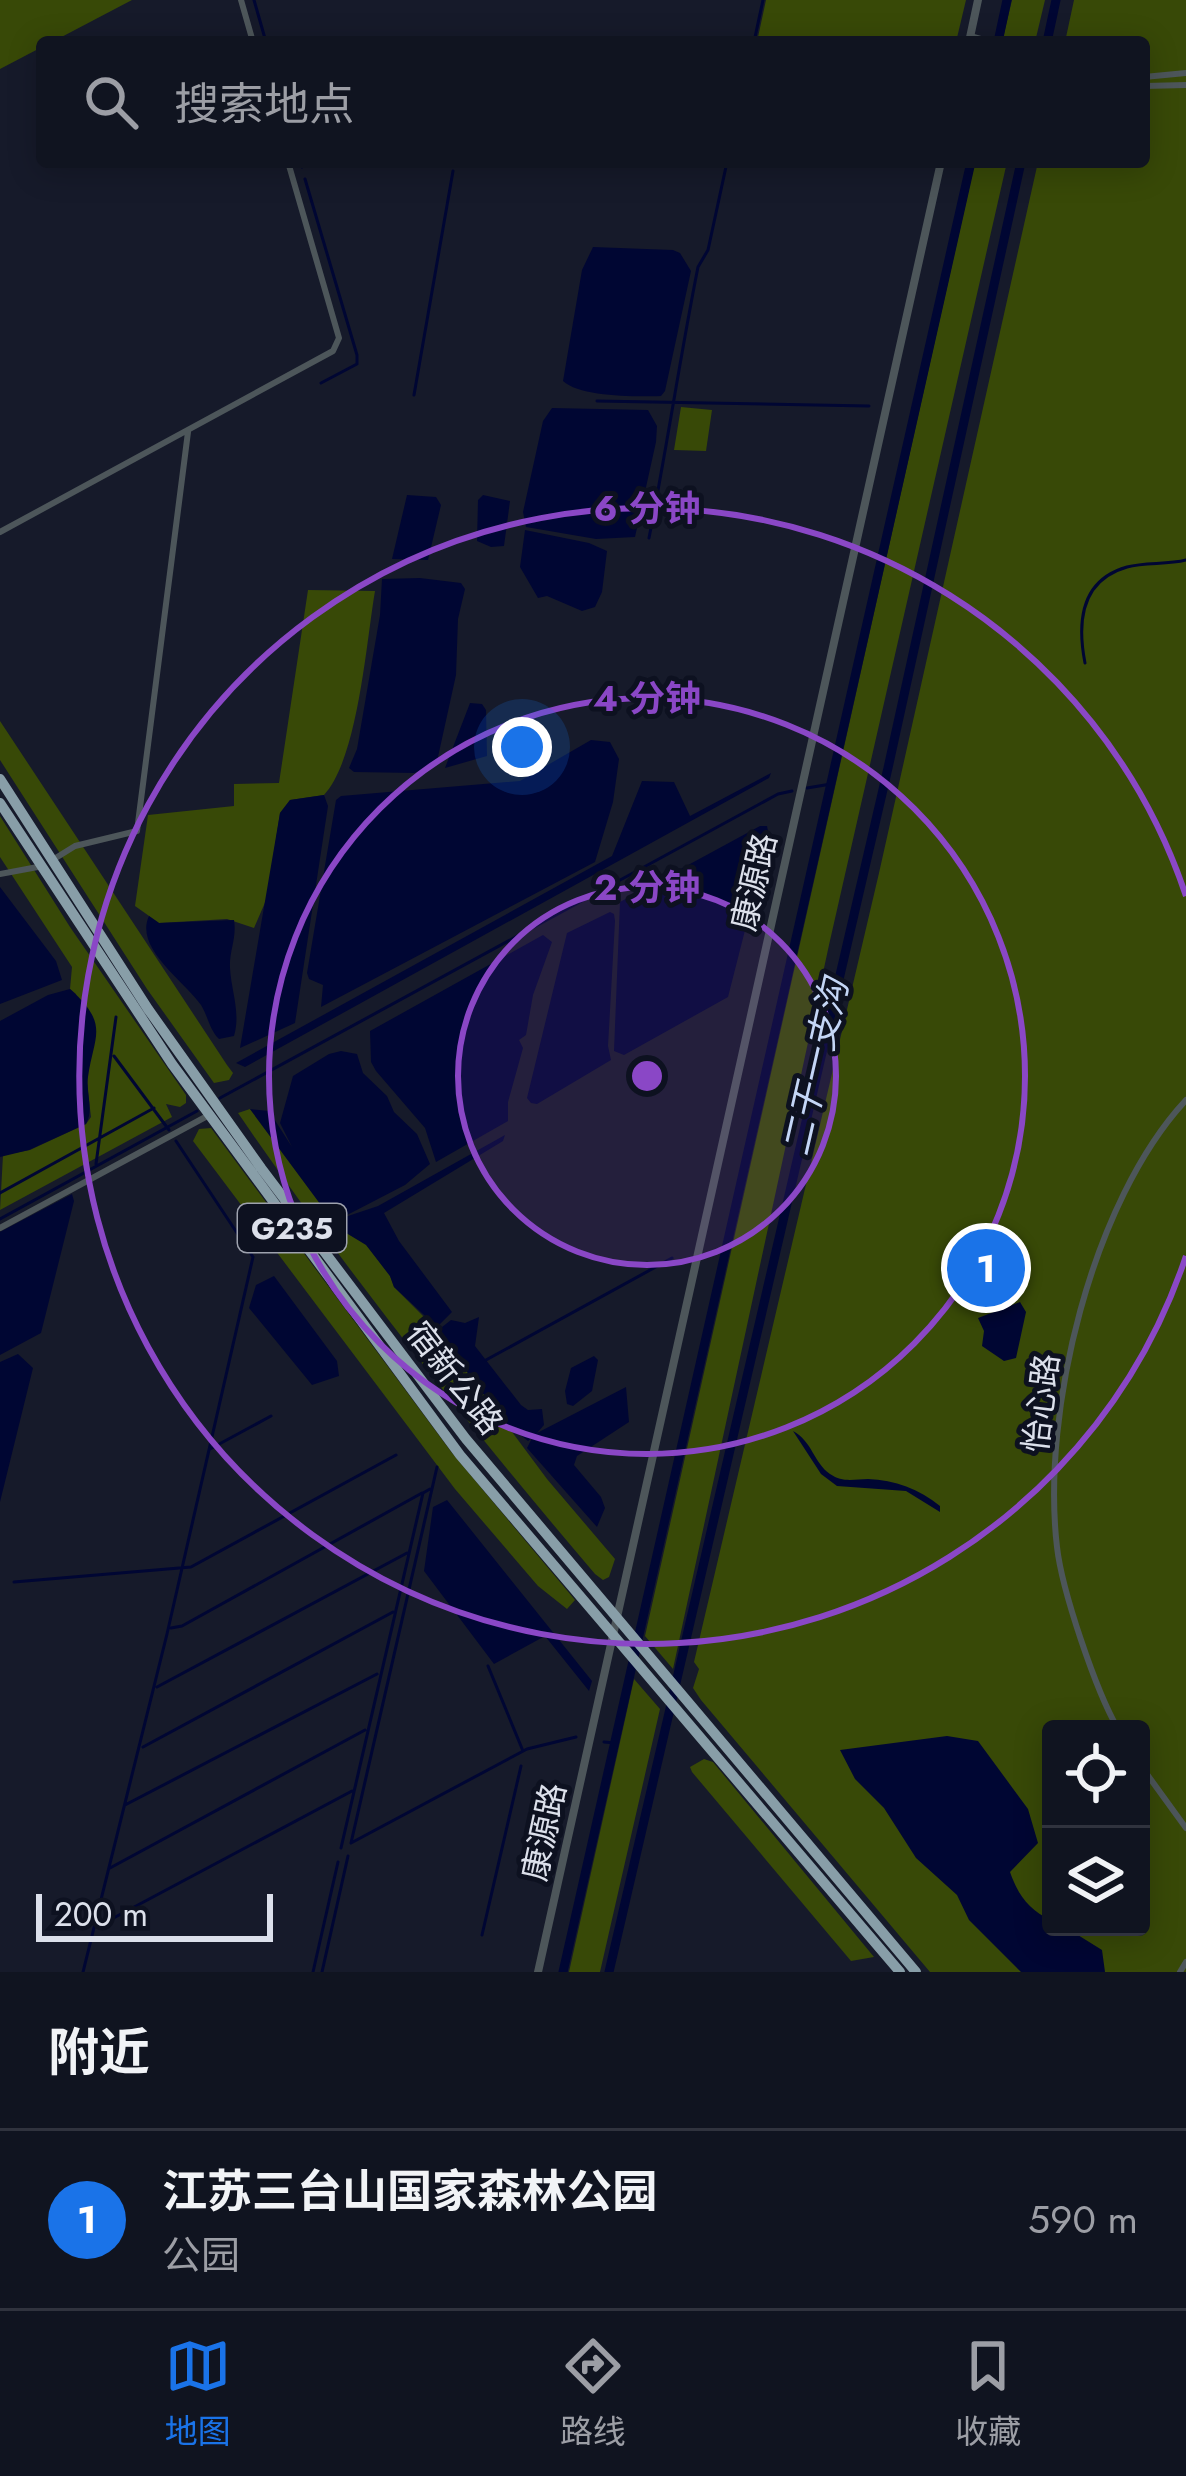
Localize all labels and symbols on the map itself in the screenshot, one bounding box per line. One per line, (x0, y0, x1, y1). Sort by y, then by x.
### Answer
text: 6 分钟 (594, 482, 700, 534)
text: 4 分钟 (593, 672, 701, 724)
your location (492, 717, 552, 777)
street label: 康源路 (720, 828, 788, 936)
text: 2 分钟 (594, 861, 700, 913)
water label: 二干一支沟 (769, 970, 861, 1161)
centre of rings (626, 1055, 668, 1097)
road number: G235 (238, 1204, 346, 1252)
pin: 1 (947, 1223, 1025, 1313)
street label: 宿新公路 (396, 1312, 514, 1444)
street label: 怡心路 (1012, 1351, 1070, 1455)
street label: 康源路 (511, 1779, 577, 1885)
scale bar (36, 1888, 273, 1941)

